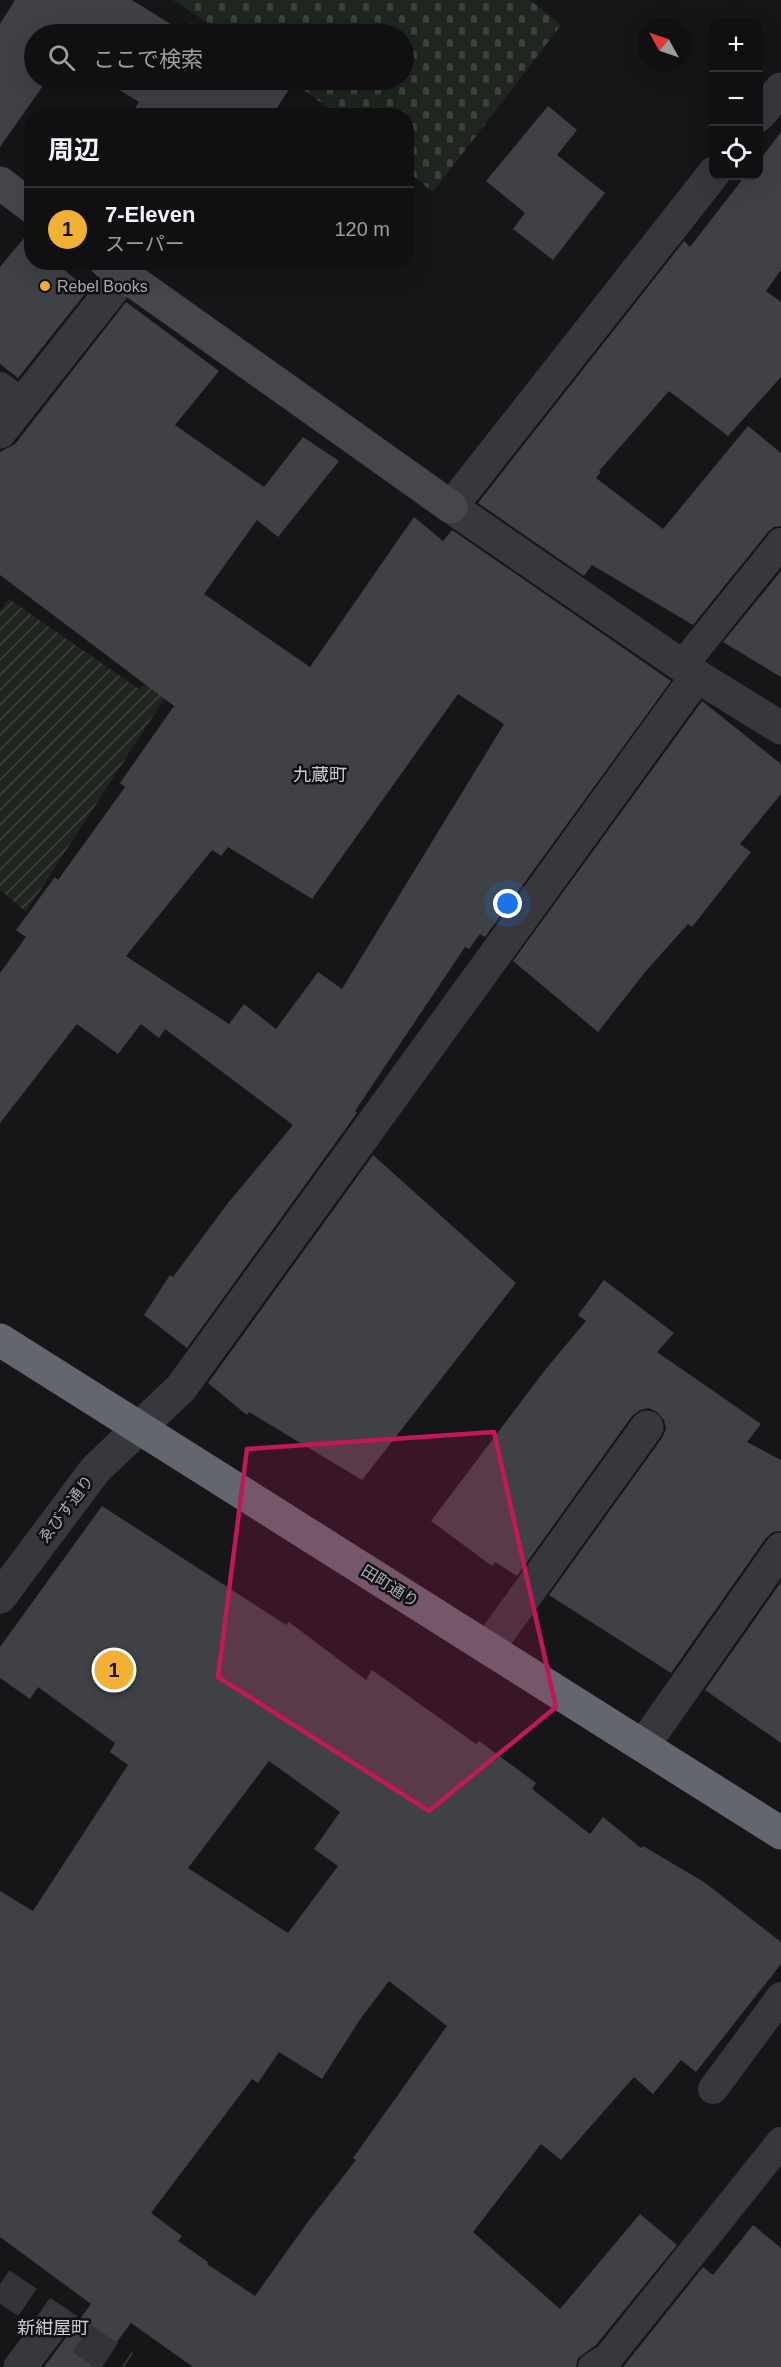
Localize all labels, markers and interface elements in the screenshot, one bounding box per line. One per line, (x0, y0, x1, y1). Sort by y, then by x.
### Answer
north arrow (637, 18, 691, 72)
map controls (709, 18, 763, 180)
button: + (709, 18, 763, 72)
search box (24, 24, 414, 90)
icon: search (45, 41, 78, 74)
text: ここで検索 (93, 47, 203, 72)
button: − (709, 72, 763, 126)
button: locate (709, 126, 763, 180)
text: 周辺 (48, 135, 100, 165)
text: 7-Eleven (105, 202, 196, 227)
text: 1 (62, 218, 73, 240)
text: 120 m (334, 218, 390, 240)
text: スーパー (105, 233, 185, 255)
place label: Rebel Books (57, 278, 148, 295)
marker: Rebel Books (38, 279, 52, 293)
district label: 九蔵町 (293, 765, 347, 785)
your location (493, 889, 522, 918)
street label: ゑびす通り (35, 1472, 97, 1546)
street label: 田町通り (358, 1562, 422, 1610)
pin: 1 (94, 1648, 134, 1692)
district label: 新紺屋町 (17, 2318, 89, 2338)

